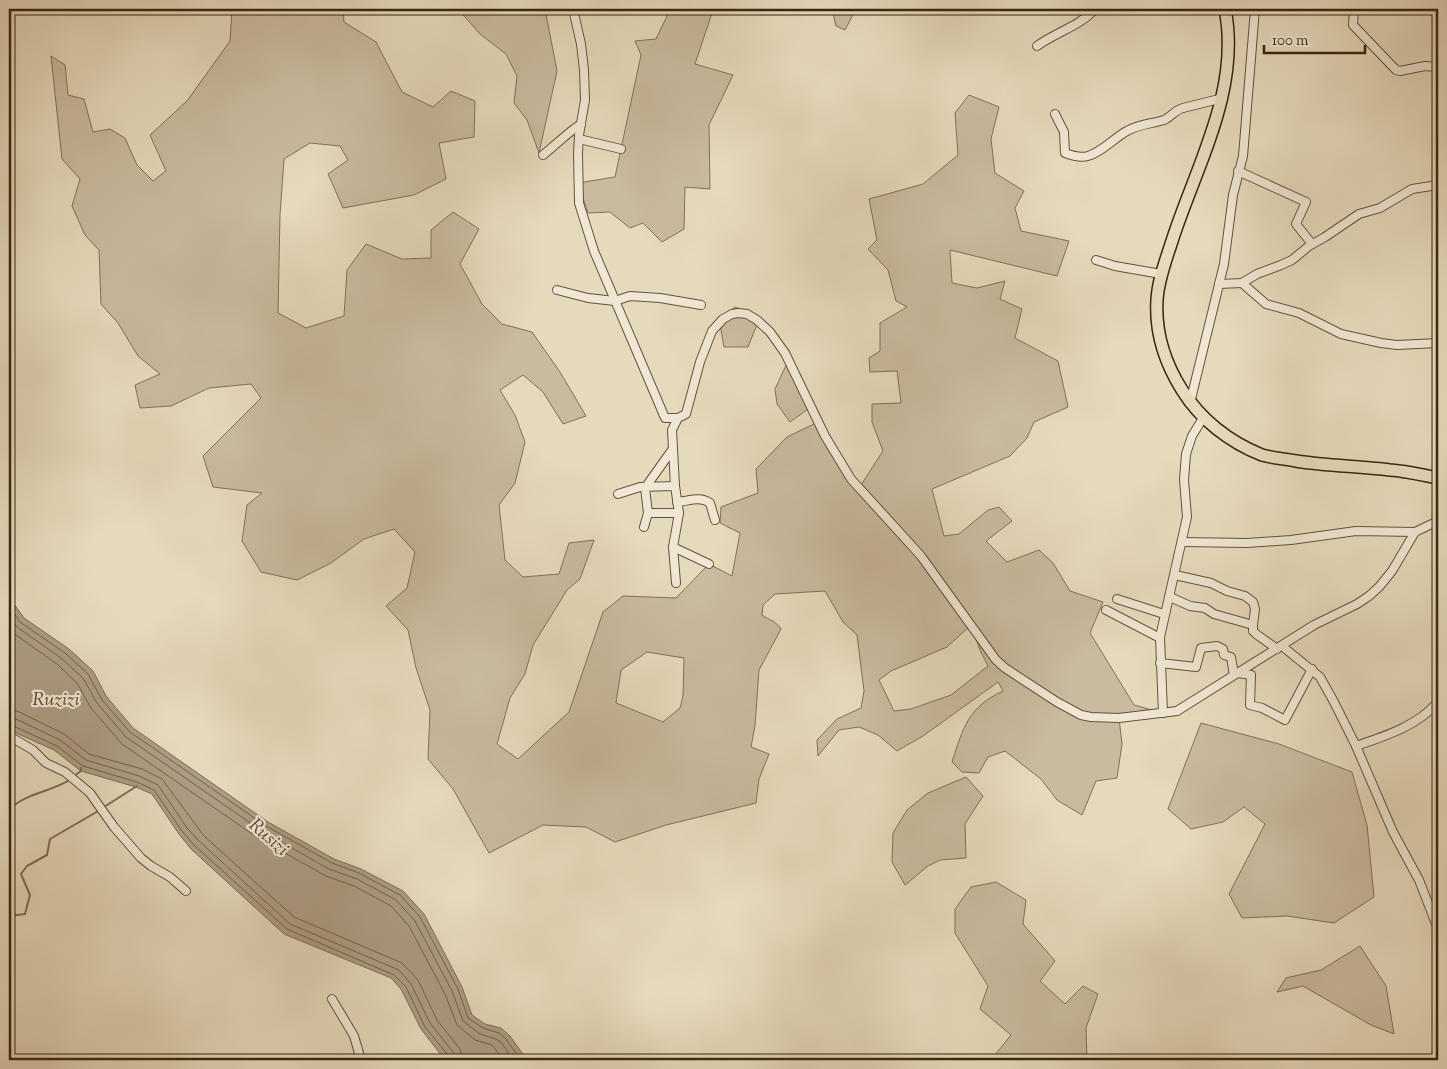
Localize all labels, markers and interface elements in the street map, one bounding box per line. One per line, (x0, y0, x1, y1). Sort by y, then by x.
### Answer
scale bar (1264, 22, 1366, 54)
text: 100 m (1272, 31, 1309, 52)
water label: Ruzizi (33, 687, 80, 714)
water label: Rusizi (242, 813, 294, 863)

